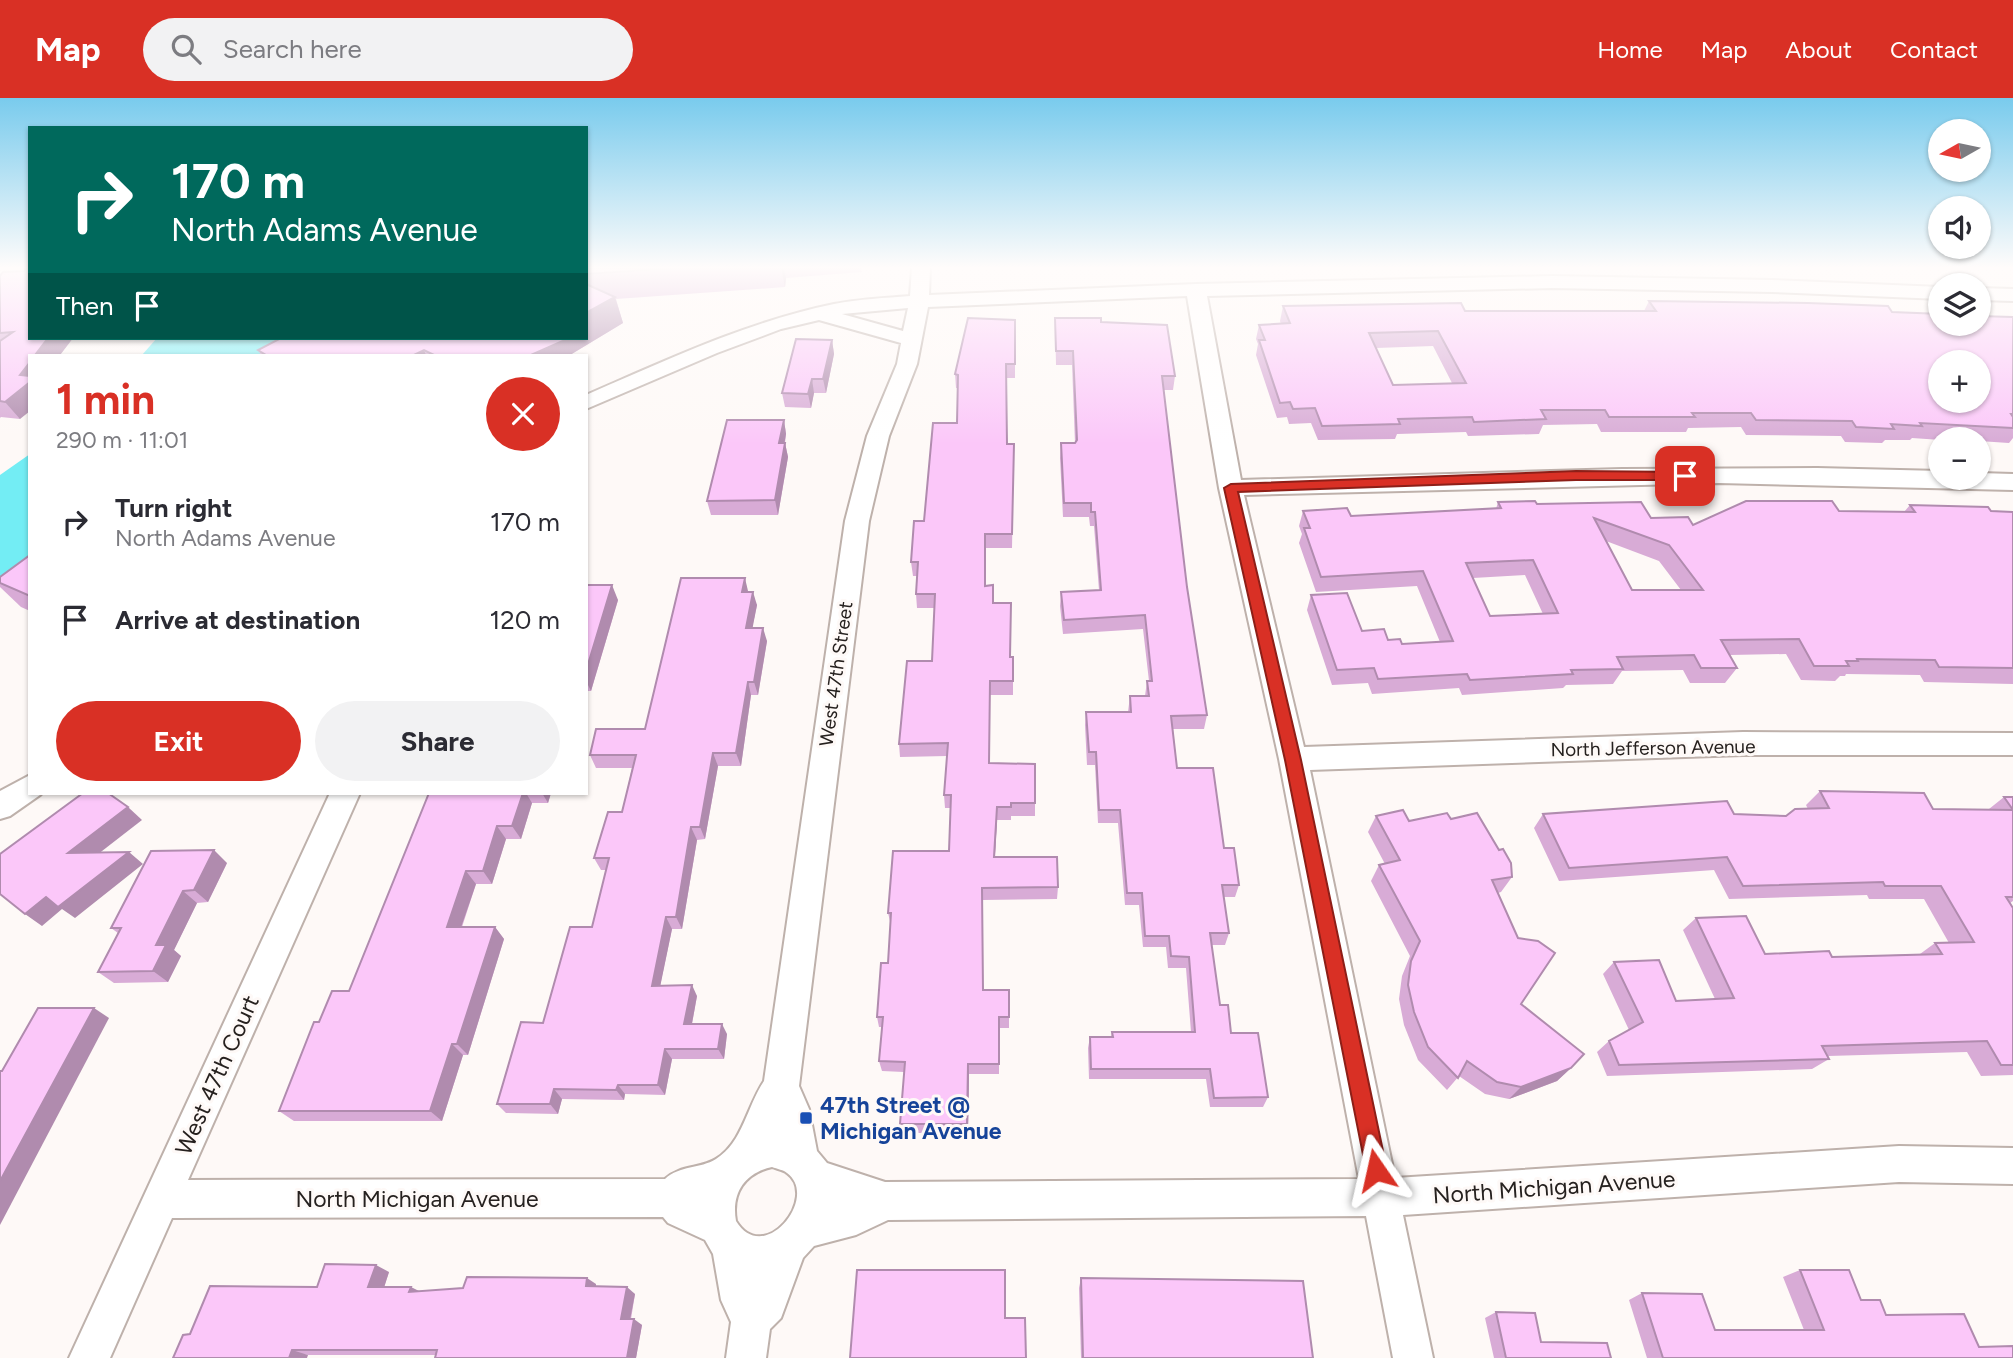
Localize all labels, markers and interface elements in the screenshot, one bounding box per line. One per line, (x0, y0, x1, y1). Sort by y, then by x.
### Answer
search box (143, 18, 633, 81)
text: Map (35, 30, 101, 69)
icon: search (167, 30, 205, 68)
text: Search here (223, 33, 362, 65)
text: Home (1597, 35, 1663, 64)
text: Map (1701, 35, 1747, 64)
text: About (1785, 35, 1852, 64)
text: Contact (1890, 35, 1978, 64)
north arrow (1928, 119, 1992, 182)
map controls (1928, 119, 1991, 490)
text: 170 m (171, 151, 305, 210)
icon: right (56, 154, 147, 245)
button: sound (1928, 196, 1991, 259)
text: North Adams Avenue (171, 211, 478, 249)
button: layers (1928, 273, 1991, 336)
icon: arrive (128, 287, 166, 325)
text: Then (56, 290, 114, 322)
button: + (1928, 350, 1991, 413)
text: 1 min (56, 374, 155, 425)
button: close (486, 377, 560, 451)
text: 290 m · 11:01 (56, 426, 188, 454)
button: − (1928, 427, 1991, 490)
pin (1655, 446, 1715, 506)
icon: arrive (1666, 457, 1704, 495)
text: Turn right (115, 492, 232, 524)
icon: right (56, 503, 94, 541)
text: 170 m (490, 506, 560, 538)
text: North Adams Avenue (115, 524, 336, 552)
street label: West 47th Street (814, 600, 858, 748)
icon: arrive (56, 601, 94, 639)
text: Arrive at destination (115, 604, 360, 636)
text: 120 m (490, 604, 560, 636)
button: Exit (56, 701, 301, 781)
button: Share (315, 701, 560, 781)
street label: North Jefferson Avenue (1550, 735, 1756, 761)
street label: West 47th Court (169, 991, 265, 1159)
place label: 47th Street @ Michigan Avenue (820, 1091, 1002, 1145)
marker: 47th Street @ Michigan Avenue (798, 1110, 814, 1126)
position arrow (1339, 1133, 1413, 1207)
street label: North Michigan Avenue (1432, 1165, 1676, 1209)
street label: North Michigan Avenue (295, 1185, 539, 1213)

